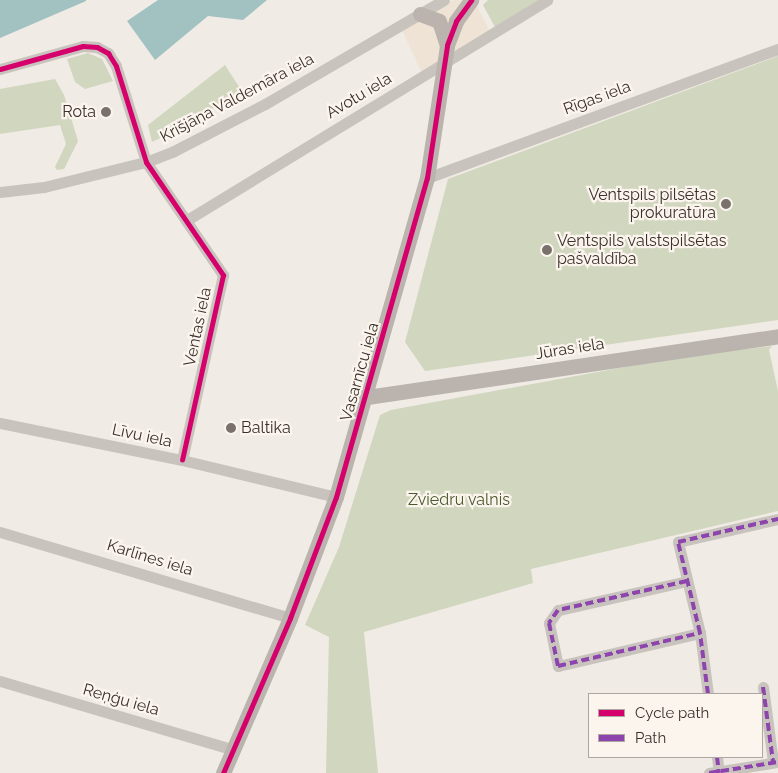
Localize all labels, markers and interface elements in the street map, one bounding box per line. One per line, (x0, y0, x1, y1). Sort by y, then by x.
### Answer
street label: Krišjāņa Valdemāra iela (157, 49, 317, 147)
street label: Avotu iela (323, 69, 395, 123)
street label: Rīgas iela (561, 77, 633, 119)
place label: Rota (62, 102, 96, 122)
marker: Rota (100, 106, 112, 118)
place label: Ventspils pilsētas prokuratūra (588, 185, 716, 223)
marker: Ventspils pilsētas prokuratūra (720, 198, 732, 210)
place label: Ventspils valstspilsētas pašvaldība (557, 231, 727, 269)
marker: Ventspils valstspilsētas pašvaldība (541, 244, 553, 256)
street label: Ventas iela (180, 286, 216, 368)
street label: Vasarnīcu iela (337, 320, 383, 424)
street label: Jūras iela (534, 334, 606, 364)
place label: Baltika (241, 418, 291, 438)
street label: Līvu iela (110, 420, 174, 452)
marker: Baltika (225, 422, 237, 434)
park label: Zviedru valnis (408, 490, 510, 510)
street label: Karlīnes iela (105, 536, 195, 580)
street label: Reņģu iela (81, 680, 161, 720)
legend (588, 693, 763, 758)
text: Cycle path (635, 704, 709, 722)
text: Path (635, 729, 666, 747)

